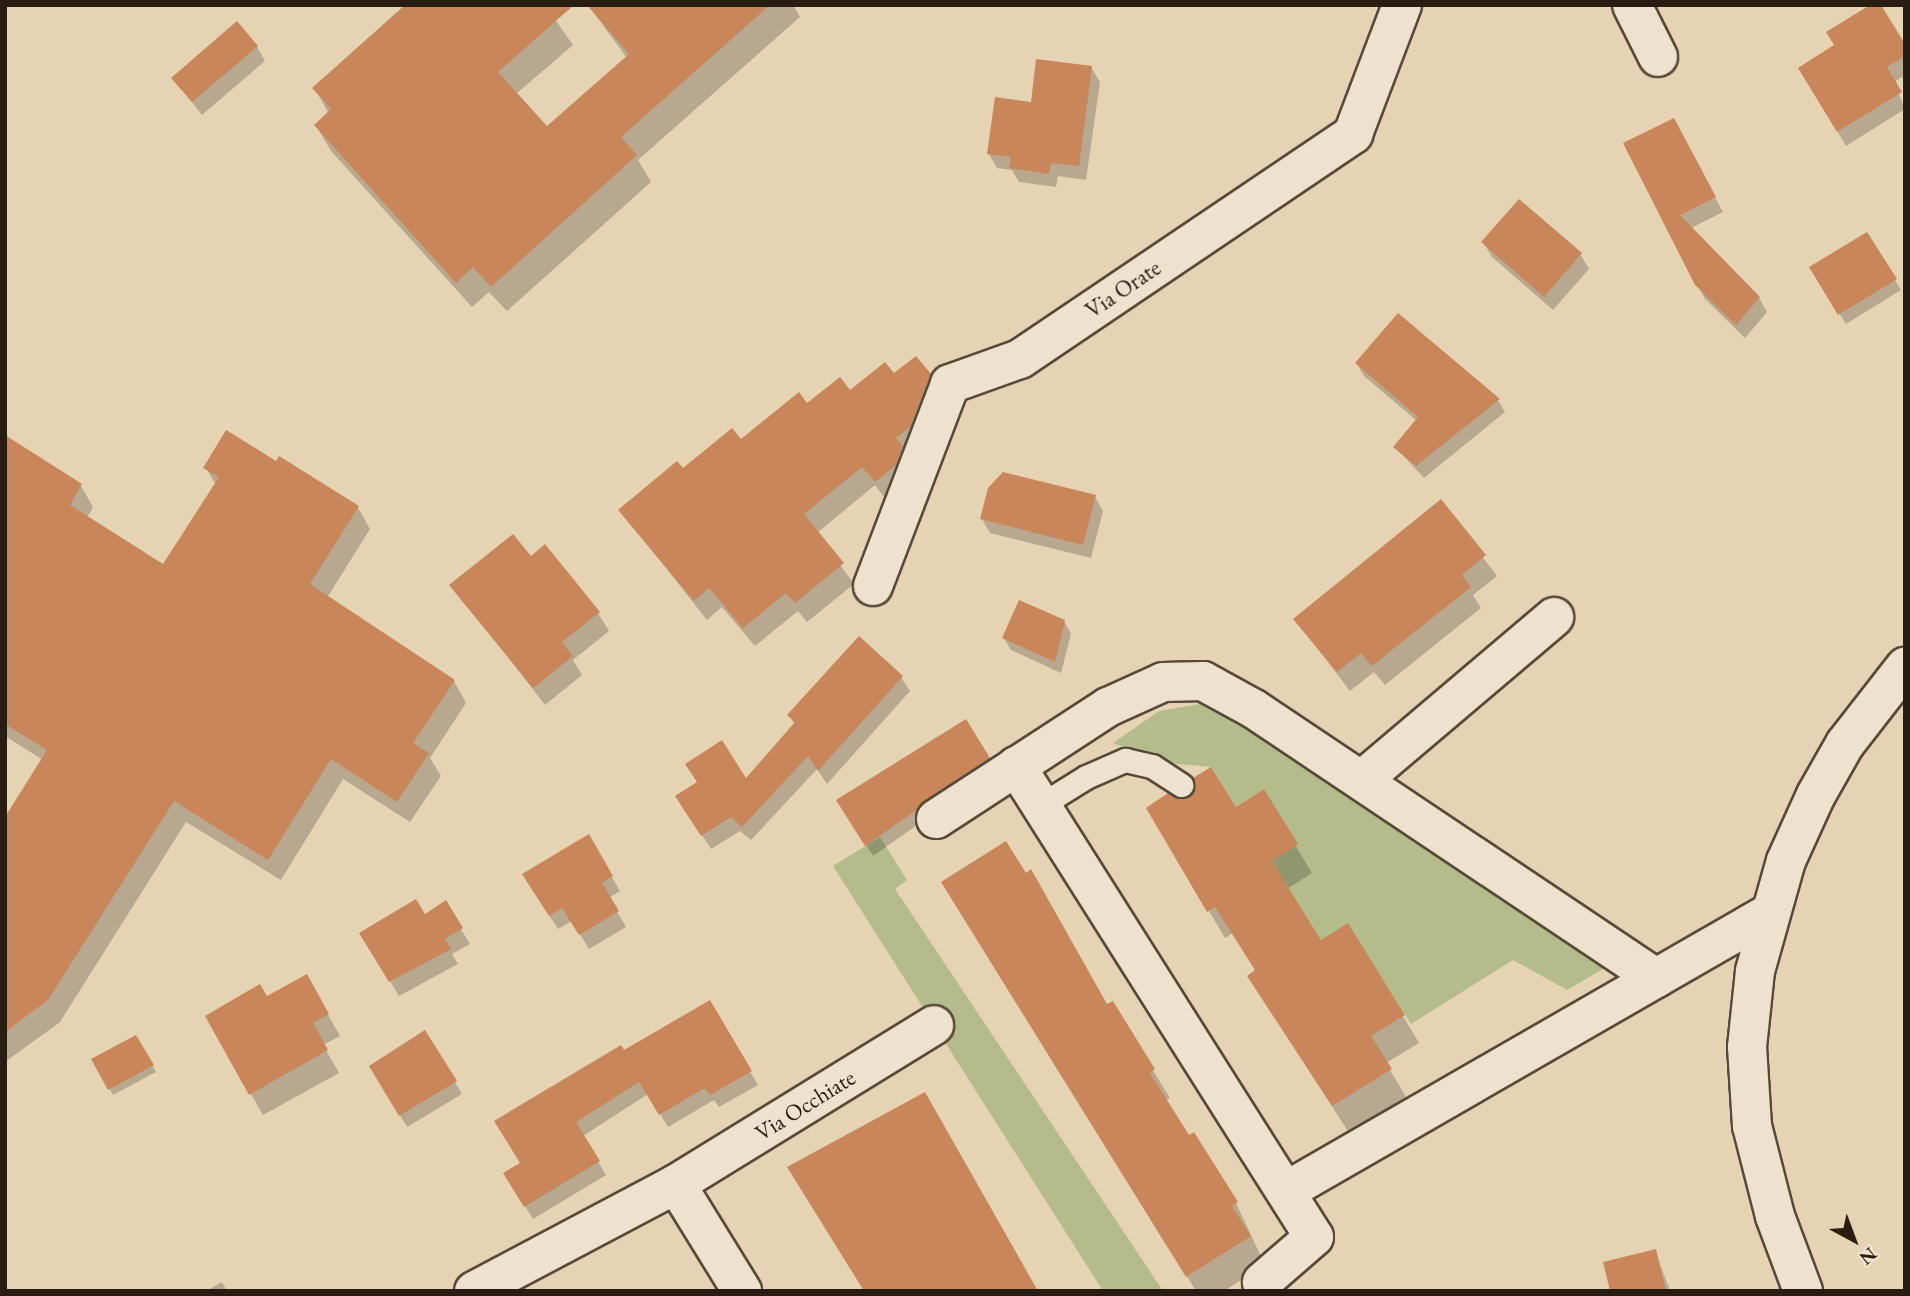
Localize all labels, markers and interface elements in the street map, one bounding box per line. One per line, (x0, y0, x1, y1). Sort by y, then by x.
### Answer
street label: Via Orate (1080, 254, 1166, 324)
street label: Via Occhiate (750, 1063, 860, 1147)
north arrow (1819, 1205, 1889, 1275)
text: N (1854, 1242, 1882, 1271)

